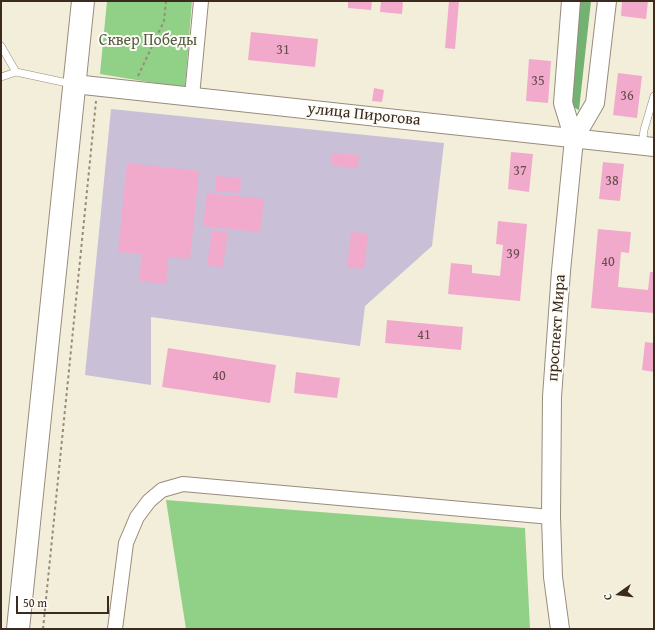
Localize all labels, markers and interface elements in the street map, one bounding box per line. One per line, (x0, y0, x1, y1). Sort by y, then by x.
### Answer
park label: Сквер Победы (99, 31, 197, 51)
house number: 31 (276, 42, 290, 58)
house number: 35 (531, 73, 545, 89)
house number: 36 (620, 88, 634, 104)
street label: улица Пирогова (306, 100, 422, 130)
house number: 37 (513, 163, 527, 179)
house number: 38 (605, 173, 619, 189)
house number: 39 (506, 246, 520, 262)
house number: 40 (601, 254, 615, 270)
street label: проспект Мира (544, 274, 570, 382)
house number: 41 (417, 327, 431, 343)
house number: 40 (212, 368, 226, 384)
north arrow (599, 574, 639, 614)
scale bar (18, 588, 111, 614)
text: С (599, 592, 616, 602)
text: 50 m (23, 594, 47, 611)

